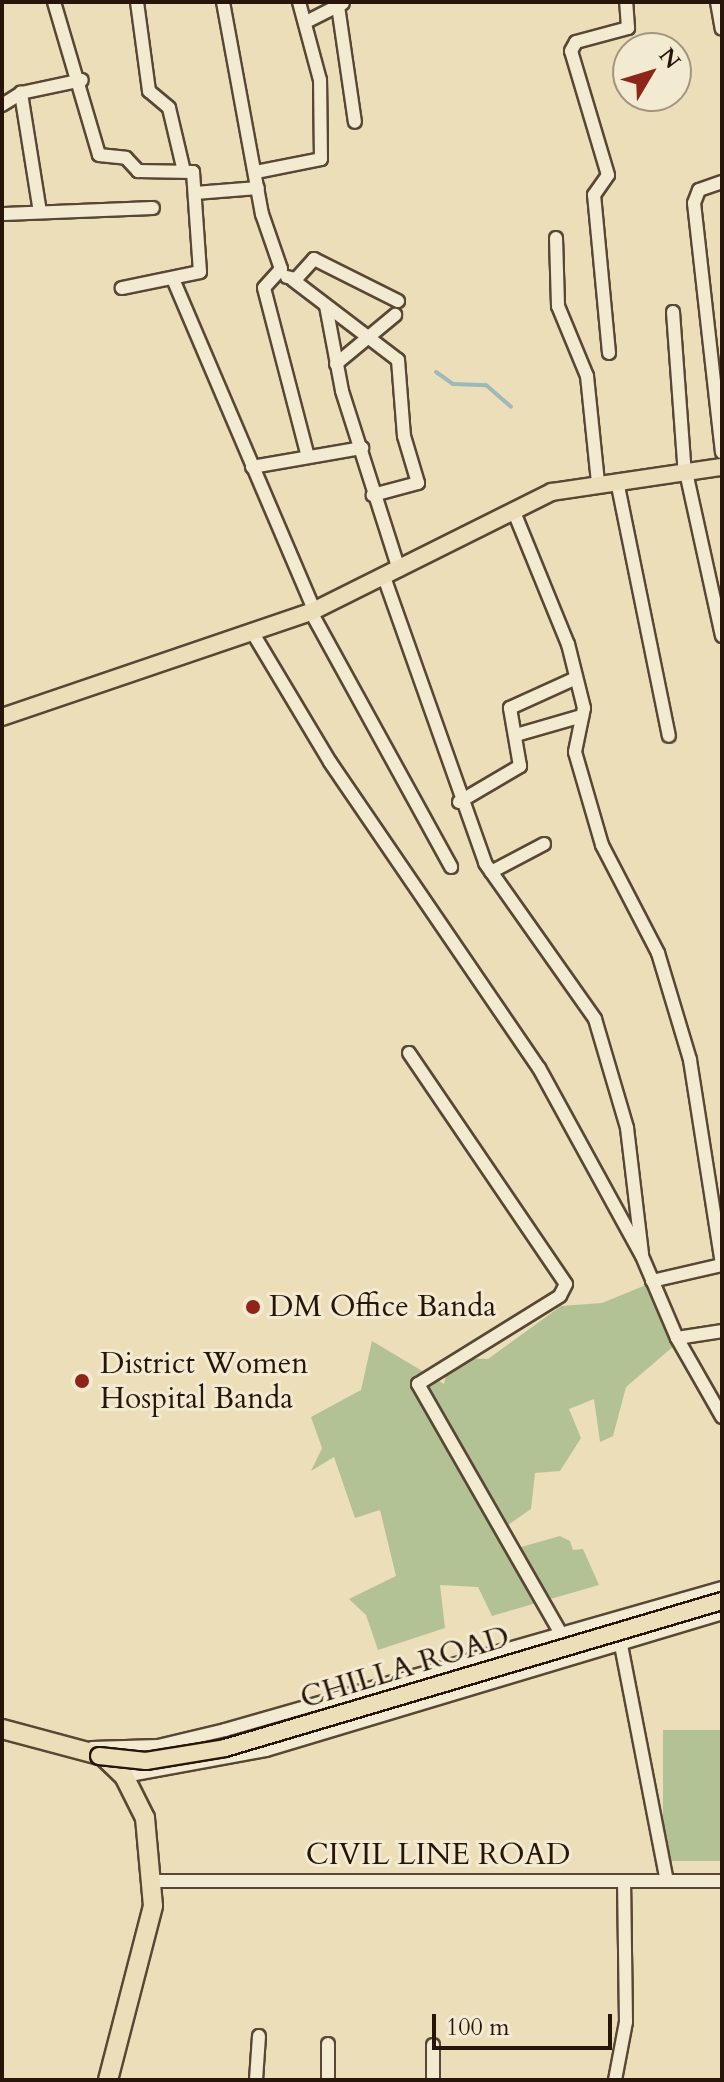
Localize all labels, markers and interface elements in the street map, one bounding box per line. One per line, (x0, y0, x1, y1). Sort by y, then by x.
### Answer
north arrow (612, 32, 692, 112)
text: N (652, 42, 687, 75)
place label: DM Office Banda (269, 1289, 496, 1325)
marker: DM Office Banda (244, 1298, 262, 1316)
place label: District Women Hospital Banda (100, 1346, 308, 1416)
marker: District Women Hospital Banda (71, 1370, 93, 1392)
street label: CHILLA ROAD (296, 1619, 514, 1717)
street label: CIVIL LINE ROAD (306, 1837, 570, 1873)
scale bar (436, 1998, 616, 2048)
text: 100 m (446, 2011, 510, 2044)

